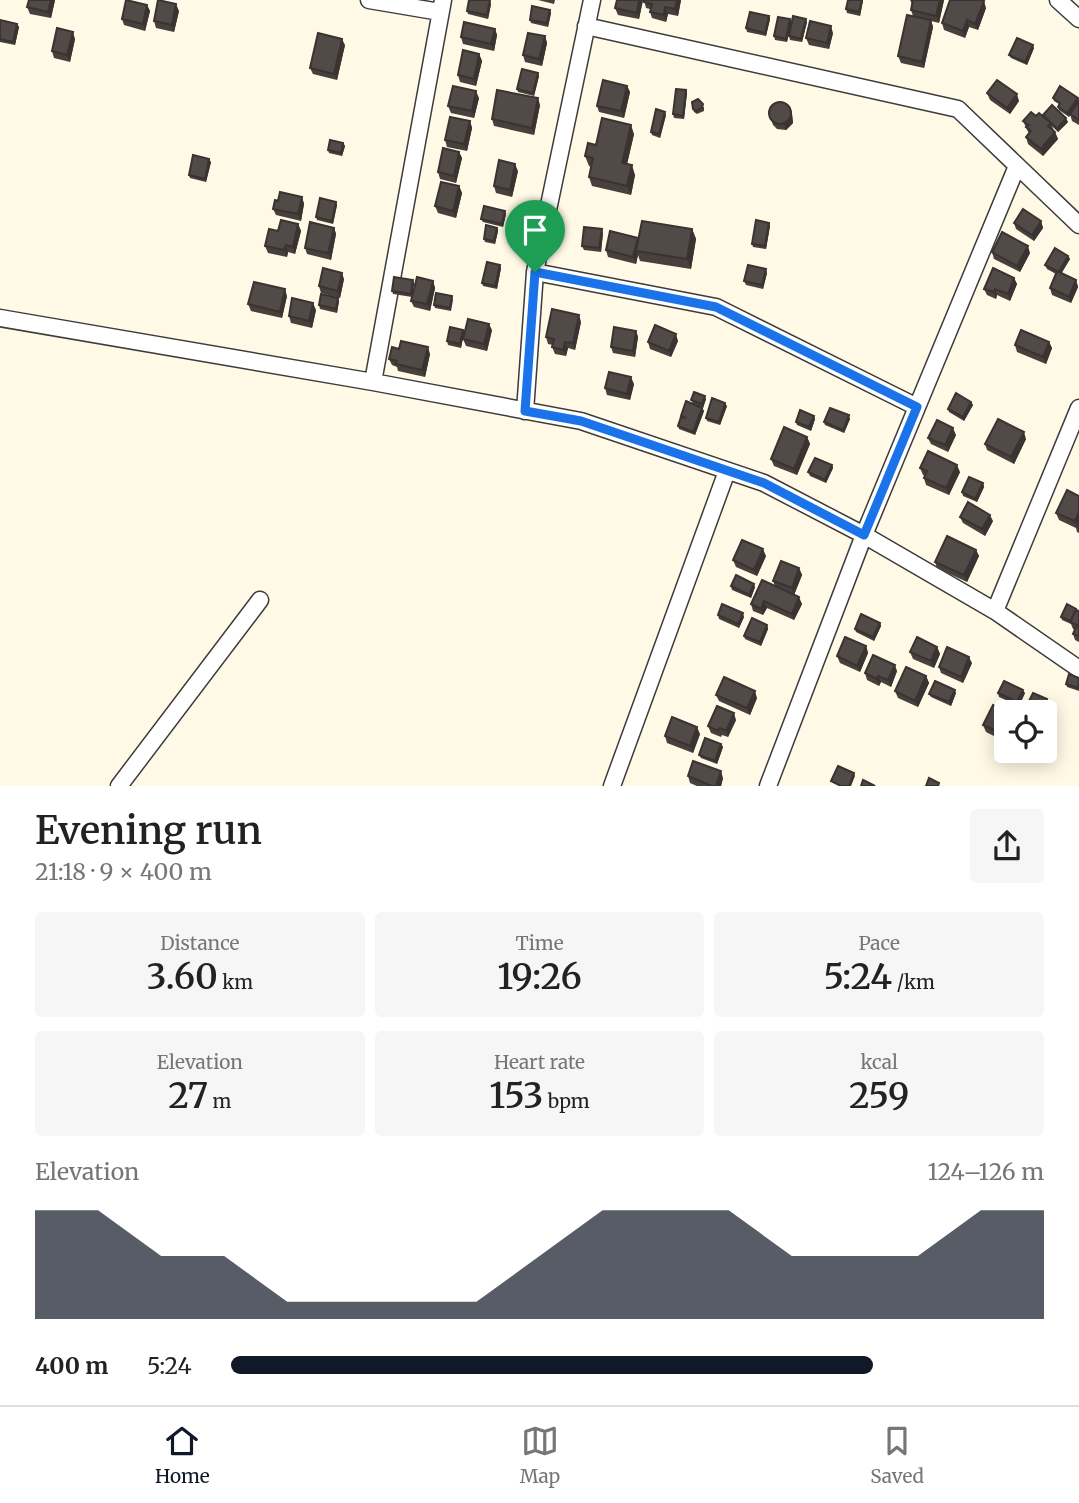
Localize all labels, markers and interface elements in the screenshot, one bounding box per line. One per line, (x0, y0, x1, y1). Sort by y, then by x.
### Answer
pin (505, 200, 565, 272)
icon: arrive (516, 211, 554, 249)
map controls (994, 700, 1057, 763)
button: locate (994, 700, 1057, 763)
text: Evening run (35, 807, 262, 854)
button: share (970, 809, 1044, 883)
text: 21:18 · 9 × 400 m (35, 857, 212, 886)
text: Distance (160, 931, 240, 955)
text: Time (515, 931, 564, 955)
text: Pace (858, 931, 900, 955)
text: 3.60 (146, 955, 218, 999)
text: 19:26 (497, 955, 582, 999)
text: 5:24 (823, 955, 892, 999)
text: km (218, 970, 253, 994)
text: /km (892, 970, 935, 994)
text: Elevation (157, 1050, 243, 1074)
text: Heart rate (494, 1050, 585, 1074)
text: kcal (860, 1050, 898, 1074)
text: 27 (168, 1074, 208, 1118)
text: 153 (489, 1074, 543, 1118)
text: 259 (849, 1074, 909, 1118)
text: m (208, 1089, 231, 1113)
text: bpm (543, 1089, 590, 1113)
text: Elevation (35, 1157, 139, 1186)
text: 124–126 m (927, 1157, 1044, 1186)
text: 400 m (35, 1351, 109, 1380)
text: 5:24 (147, 1351, 192, 1380)
tab: Home (155, 1422, 210, 1488)
tab: Map (520, 1422, 560, 1488)
tab: Saved (870, 1422, 924, 1488)

